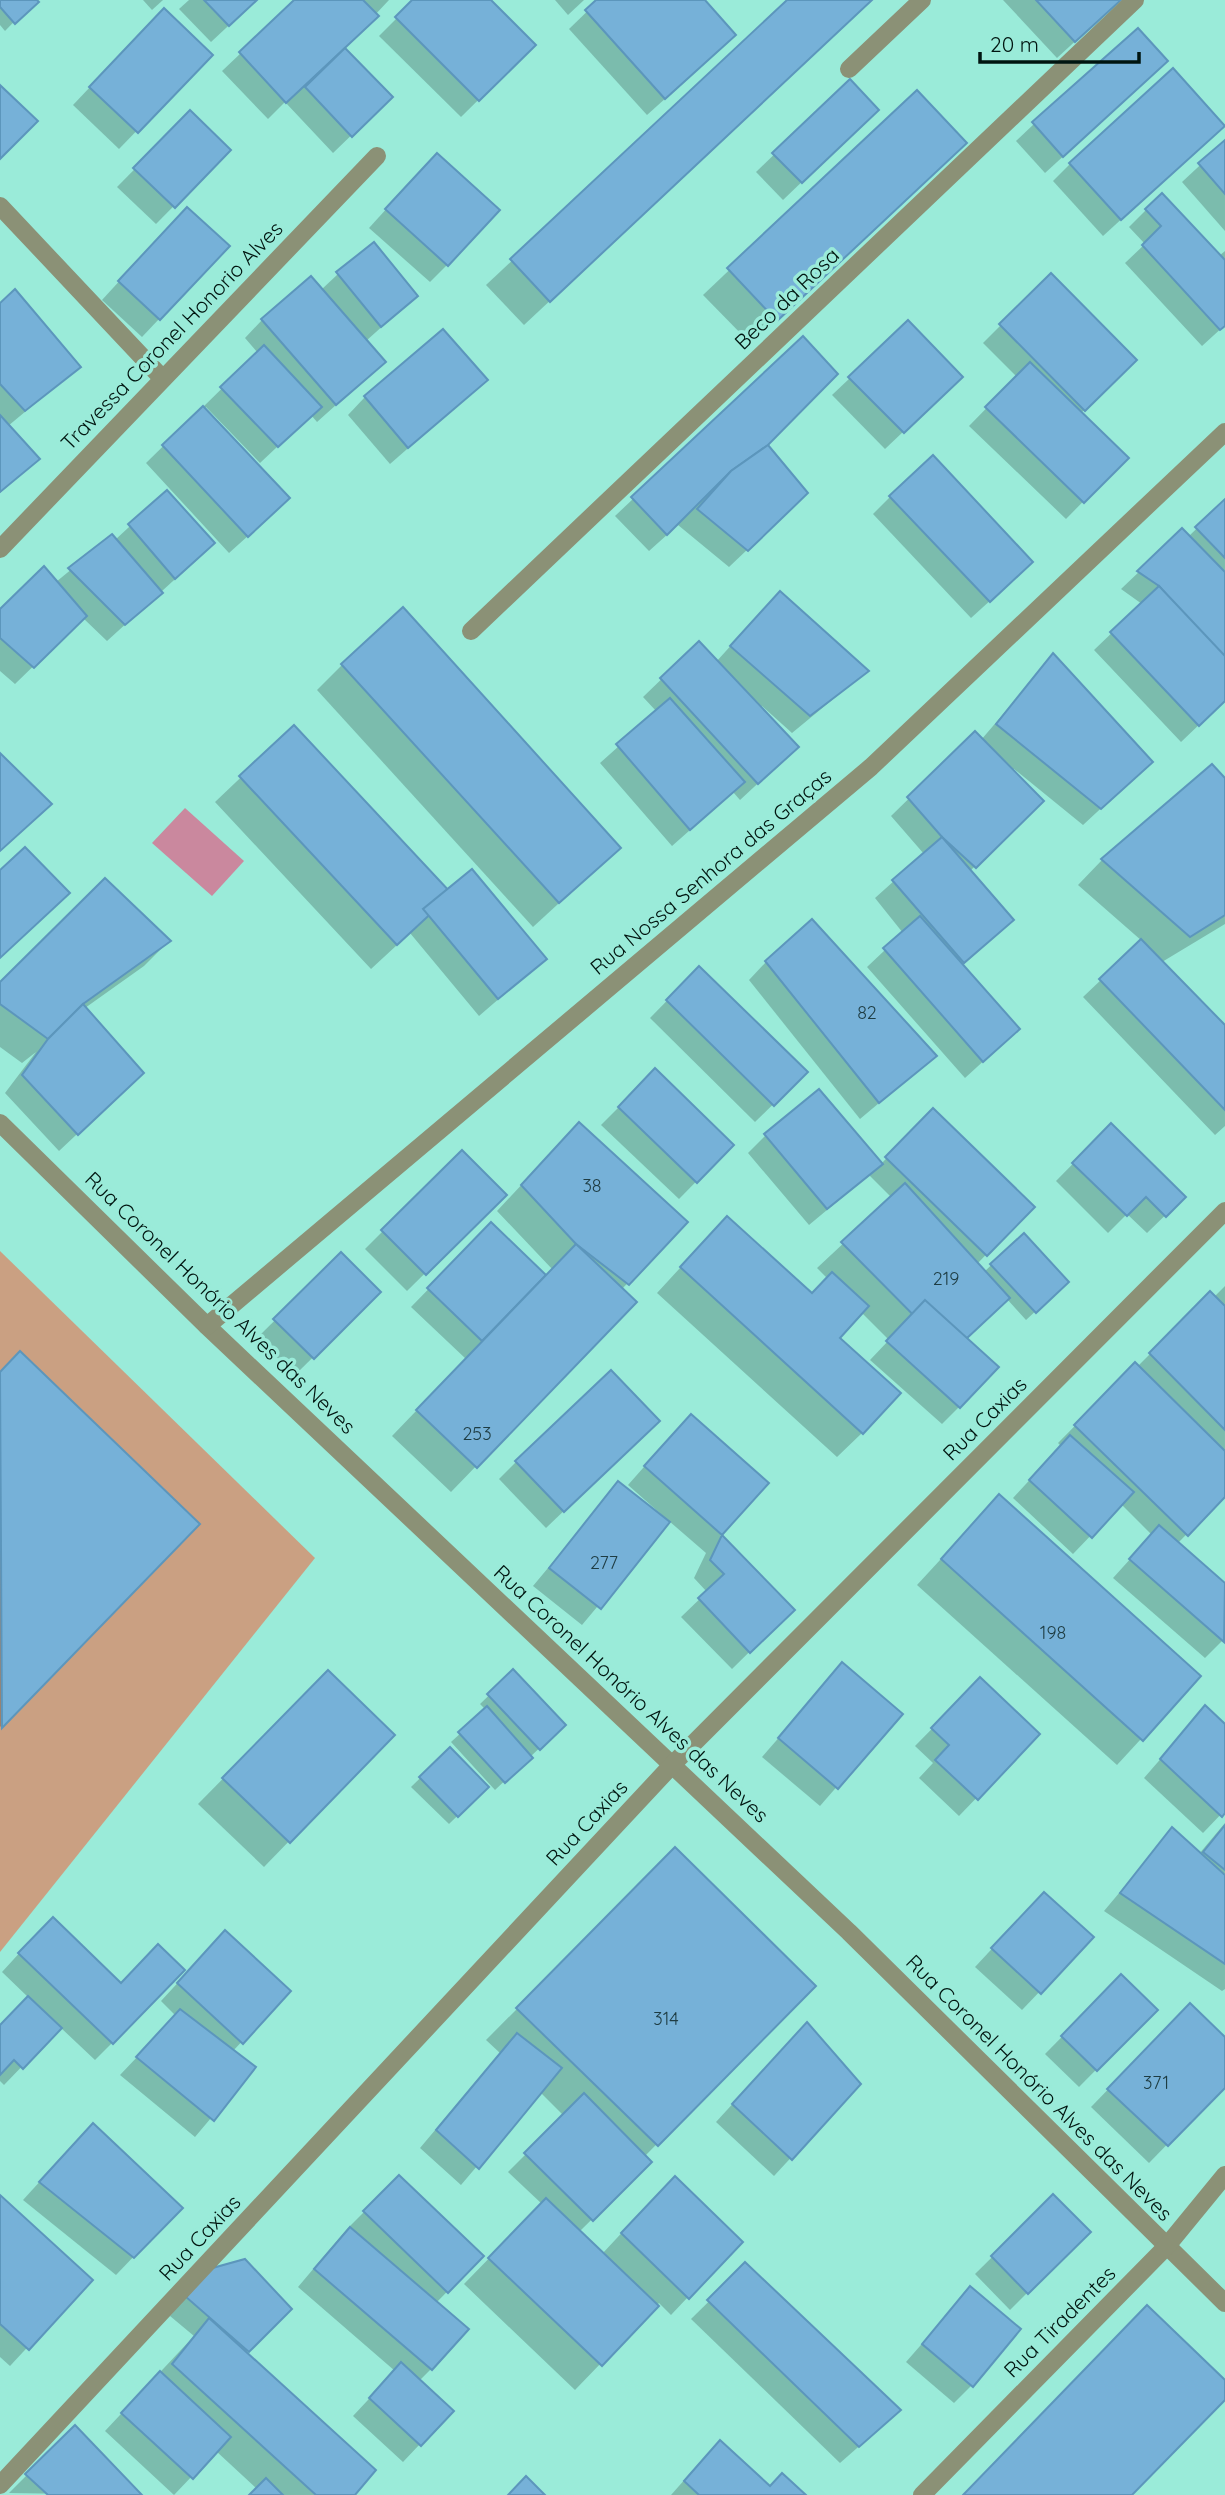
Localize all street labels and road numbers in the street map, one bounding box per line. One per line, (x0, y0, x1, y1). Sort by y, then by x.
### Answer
street label: Travessa Coronel Honorio Alves (55, 215, 288, 455)
street label: Beco da Rosa (729, 242, 844, 355)
street label: Rua Nossa Senhora das Graças (584, 763, 836, 980)
street label: Rua Coronel Honório Alves das Neves (80, 1166, 361, 1439)
street label: Rua Caxias (937, 1371, 1032, 1466)
street label: Rua Coronel Honório Alves das Neves (489, 1559, 774, 1828)
street label: Rua Caxias (540, 1774, 633, 1871)
street label: Rua Coronel Honório Alves das Neves (901, 1949, 1178, 2226)
street label: Rua Caxias (153, 2189, 246, 2286)
street label: Rua Tiradentes (998, 2260, 1121, 2383)

